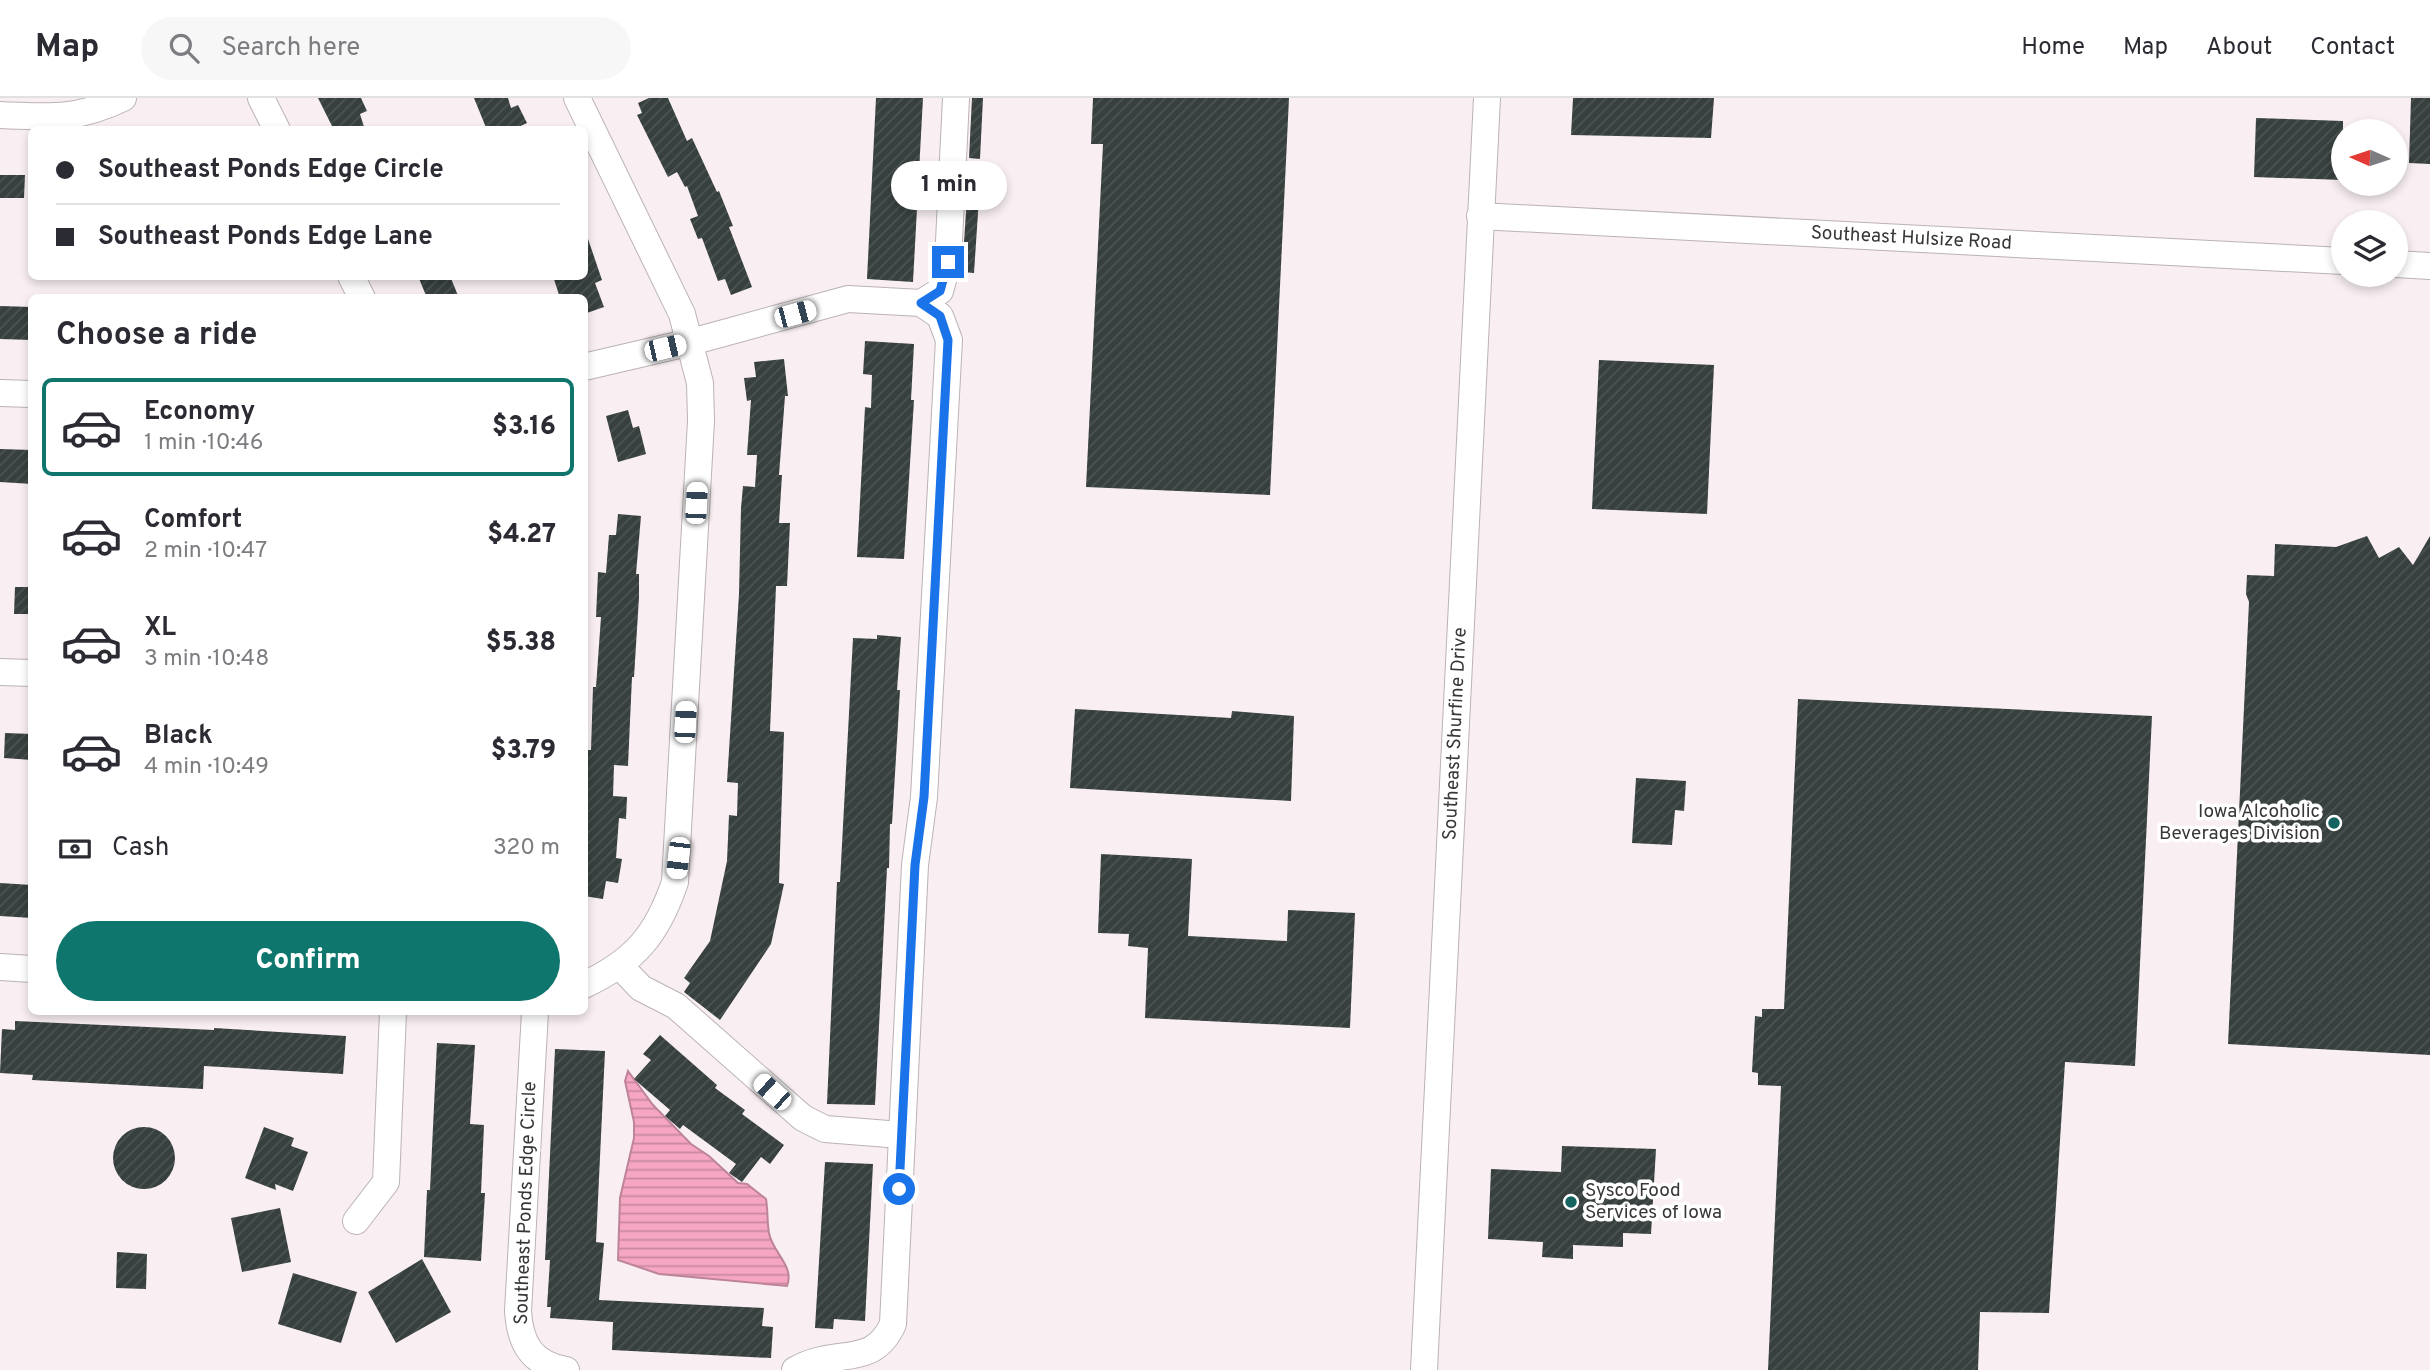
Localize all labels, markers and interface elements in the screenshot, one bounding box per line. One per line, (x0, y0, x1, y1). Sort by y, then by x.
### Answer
search box (141, 17, 631, 80)
text: Map (35, 27, 99, 69)
icon: search (165, 29, 203, 67)
text: Search here (221, 32, 360, 65)
text: Home (2021, 33, 2085, 63)
text: Map (2123, 33, 2168, 63)
text: About (2206, 33, 2272, 63)
text: Contact (2310, 33, 2395, 63)
north arrow (2331, 119, 2408, 196)
map controls (2331, 119, 2408, 287)
text: Southeast Ponds Edge Circle (98, 154, 444, 187)
callout: 1 min (890, 160, 1006, 209)
text: 1 min (921, 171, 977, 200)
button: layers (2331, 210, 2408, 287)
text: Southeast Ponds Edge Lane (98, 221, 433, 254)
street label: Southeast Hulsize Road (1810, 221, 2013, 256)
route end (932, 246, 964, 278)
car (772, 298, 819, 330)
text: Choose a ride (56, 316, 257, 356)
car (643, 333, 688, 363)
icon: car (60, 396, 123, 459)
text: Economy (144, 396, 255, 429)
text: $3.16 (492, 411, 556, 444)
text: 1 min · 10:46 (144, 429, 264, 458)
car (685, 481, 708, 525)
icon: car (60, 504, 123, 567)
text: Comfort (144, 504, 242, 537)
text: $4.27 (487, 519, 556, 552)
text: 2 min · 10:47 (144, 537, 267, 566)
icon: car (60, 612, 123, 675)
text: XL (144, 612, 176, 645)
text: $5.38 (486, 627, 556, 660)
street label: Southeast Shurfine Drive (1438, 627, 1473, 841)
text: 3 min · 10:48 (144, 645, 269, 674)
car (674, 700, 697, 744)
icon: car (60, 720, 123, 783)
text: Black (144, 720, 213, 753)
text: $3.79 (491, 735, 556, 768)
text: 4 min · 10:49 (144, 753, 269, 782)
place label: Iowa Alcoholic Beverages Division (2159, 800, 2320, 846)
marker: Iowa Alcoholic Beverages Division (2326, 815, 2342, 831)
icon: cash (56, 830, 94, 868)
text: Cash (112, 832, 169, 865)
text: 320 m (493, 834, 560, 863)
car (666, 836, 691, 880)
button: Confirm (56, 921, 560, 1001)
car (750, 1070, 795, 1114)
street label: Southeast Ponds Edge Circle (510, 1081, 542, 1325)
route start (883, 1173, 915, 1205)
place label: Sysco Food Services of Iowa (1585, 1179, 1722, 1225)
marker: Sysco Food Services of Iowa (1563, 1194, 1579, 1210)

